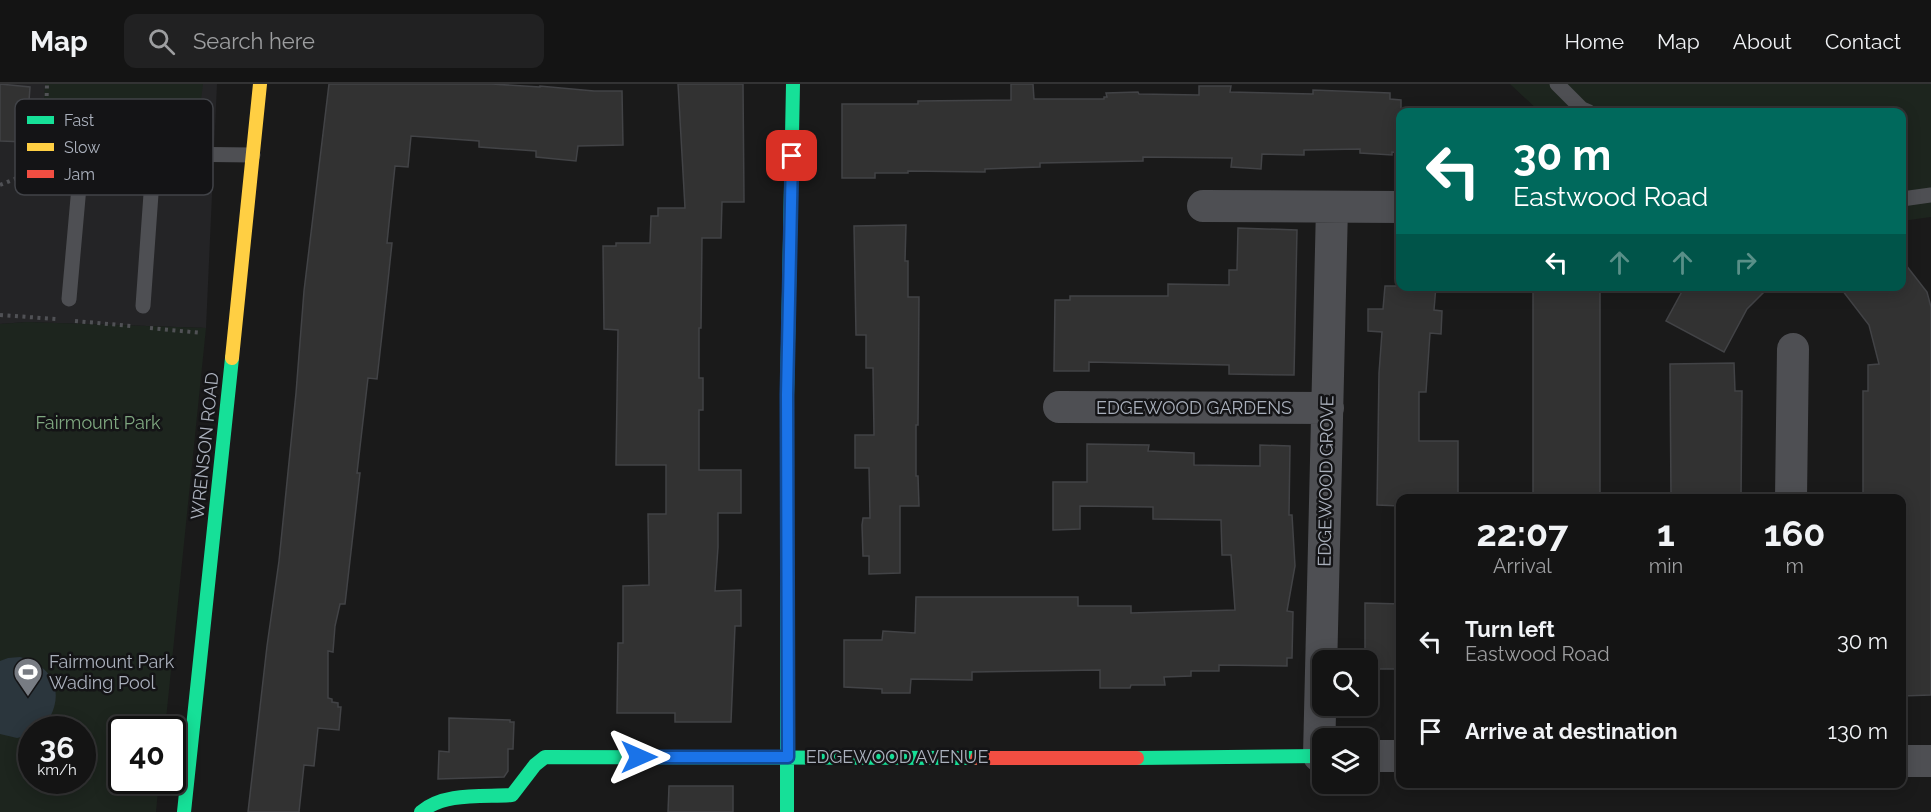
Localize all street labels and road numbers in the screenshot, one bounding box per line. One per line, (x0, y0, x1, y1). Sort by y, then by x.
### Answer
street label: WRENSON ROAD (186, 371, 223, 521)
street label: EDGEWOOD GROVE (1314, 395, 1337, 567)
street label: EDGEWOOD GARDENS (1096, 397, 1292, 418)
street label: EDGEWOOD AVENUE (806, 746, 988, 767)

